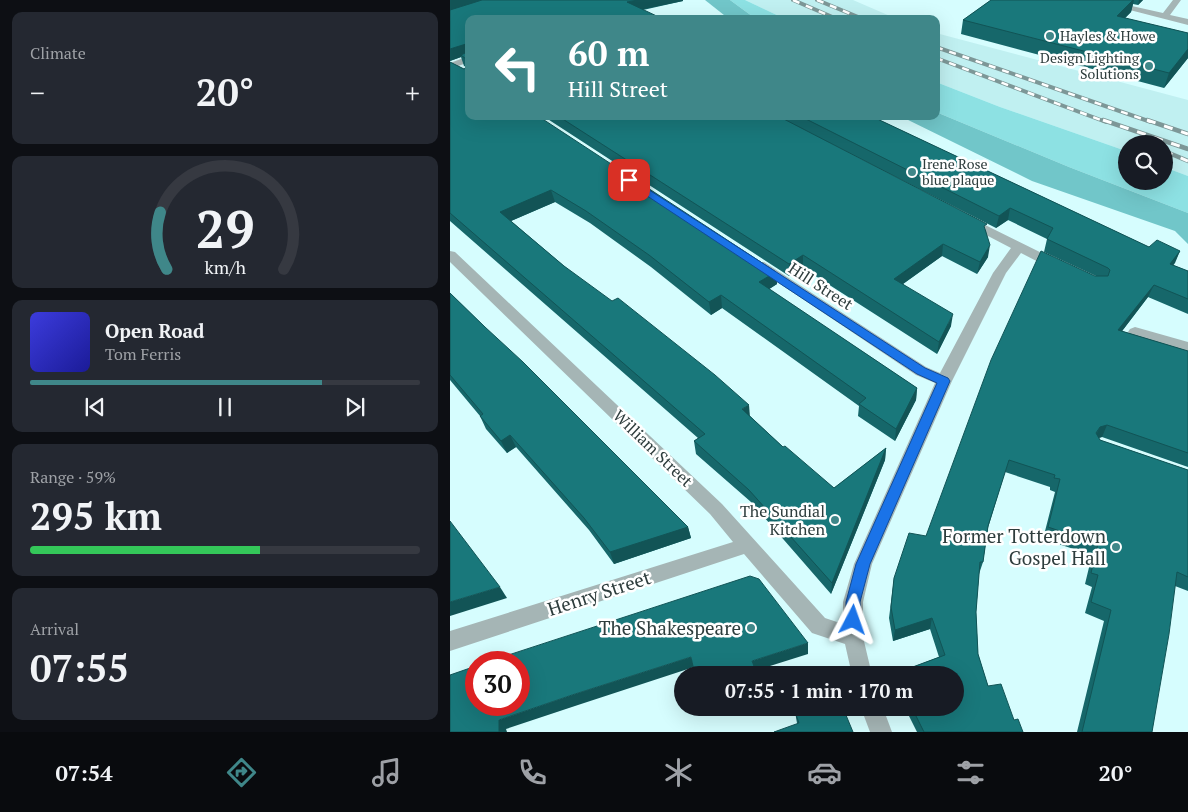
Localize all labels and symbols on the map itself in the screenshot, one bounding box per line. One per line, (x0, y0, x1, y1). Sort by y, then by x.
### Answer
place label: Hayles & Howe (1060, 26, 1155, 45)
marker: Hayles & Howe (1044, 30, 1056, 42)
place label: Design Lighting Solutions (1040, 48, 1140, 83)
marker: Design Lighting Solutions (1143, 60, 1155, 72)
place label: Irene Rose blue plaque (922, 154, 994, 189)
pin (608, 159, 650, 201)
marker: Irene Rose blue plaque (906, 166, 918, 178)
street label: Hill Street (785, 257, 858, 315)
street label: William Street (608, 404, 698, 492)
place label: The Sundial Kitchen (740, 500, 825, 540)
marker: The Sundial Kitchen (829, 514, 841, 526)
place label: Former Totterdown Gospel Hall (942, 523, 1106, 570)
marker: Former Totterdown Gospel Hall (1110, 541, 1122, 553)
street label: Henry Street (544, 564, 654, 621)
position arrow (826, 593, 878, 645)
place label: The Shakespeare (599, 615, 741, 640)
marker: The Shakespeare (745, 622, 757, 634)
speed limit sign: 30 (465, 651, 530, 716)

